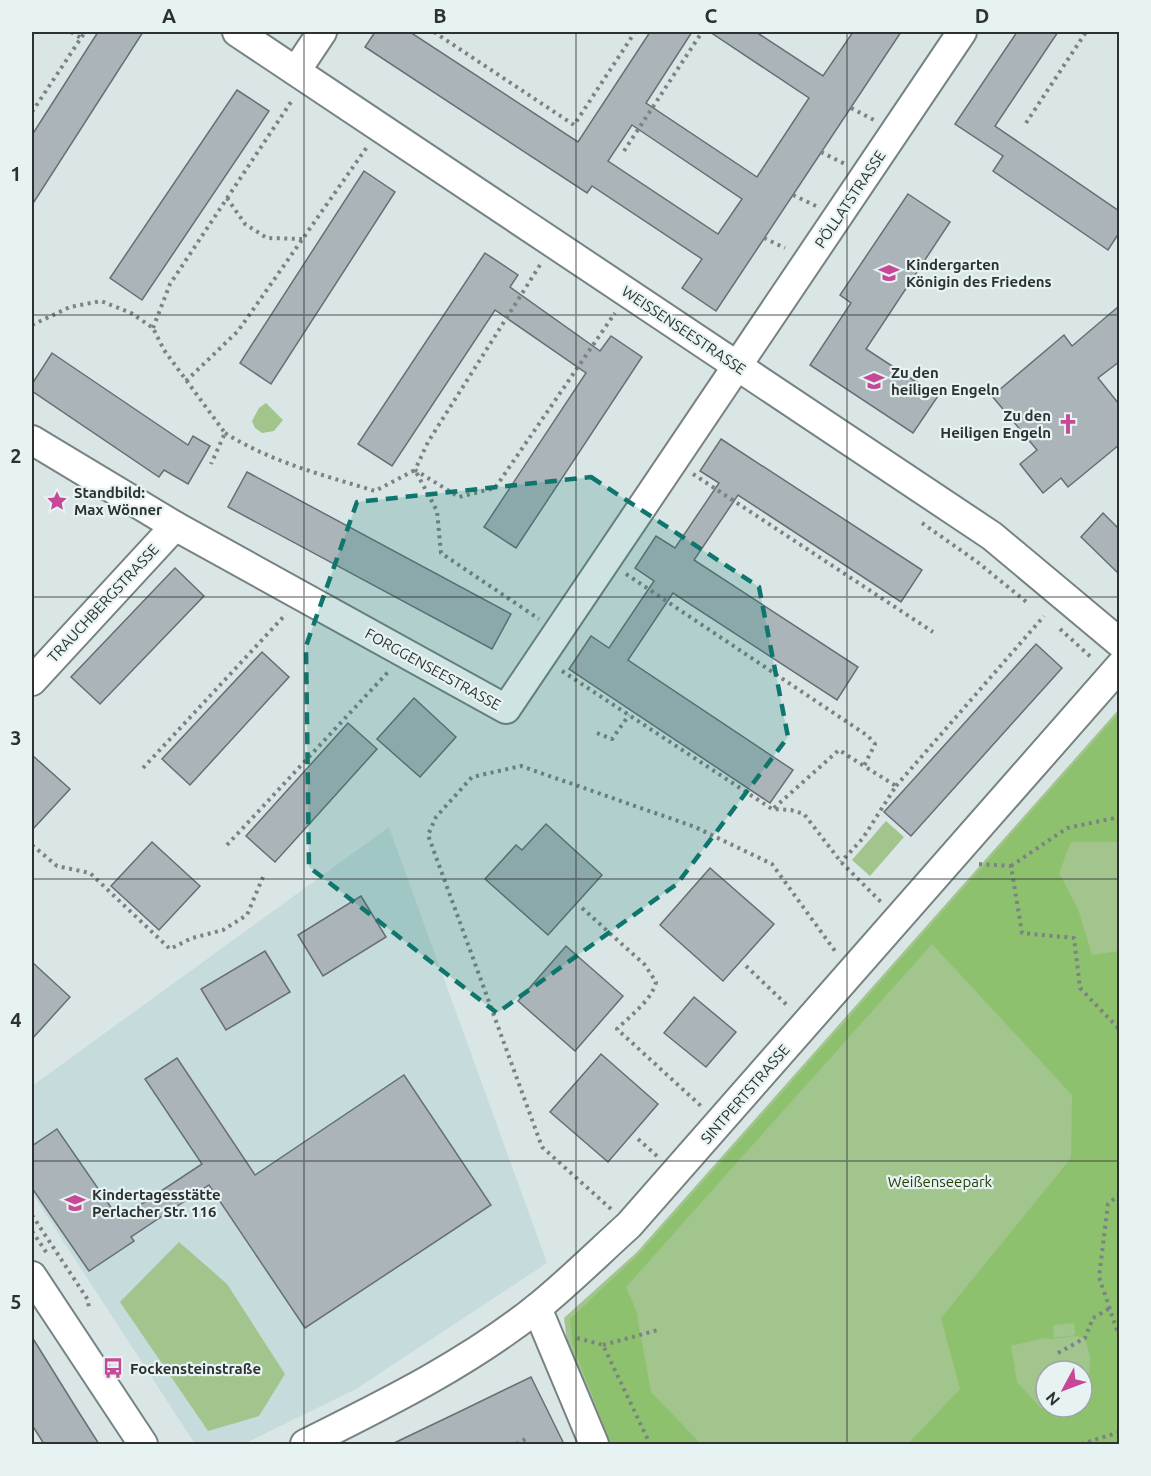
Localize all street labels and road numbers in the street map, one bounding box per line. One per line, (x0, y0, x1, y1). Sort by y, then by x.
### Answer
street label: PÖLLATSTRASSE (811, 147, 889, 251)
street label: WEISSENSEESTRASSE (619, 282, 749, 378)
street label: TRAUCHBERGSTRASSE (44, 541, 162, 665)
street label: FORGGENSEESTRASSE (362, 625, 504, 713)
street label: SINTPERTSTRASSE (697, 1041, 793, 1147)

